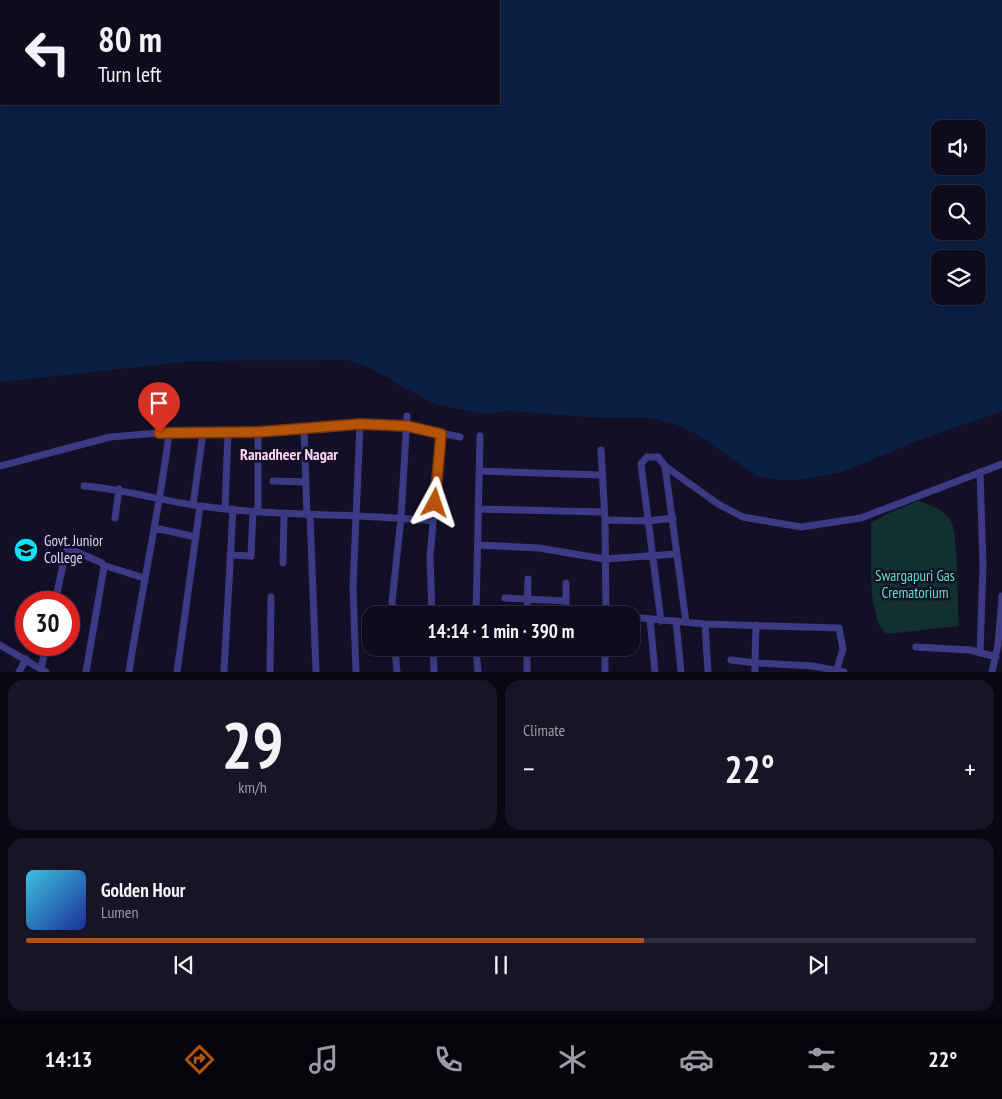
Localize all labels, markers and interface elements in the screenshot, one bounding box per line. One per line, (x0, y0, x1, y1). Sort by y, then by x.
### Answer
text: 80 m (98, 16, 162, 62)
icon: left (15, 20, 80, 85)
text: Turn left (98, 60, 162, 88)
map controls (931, 120, 986, 305)
button: sound (931, 120, 986, 175)
button: search (931, 185, 986, 240)
button: layers (931, 250, 986, 305)
pin (138, 382, 180, 433)
icon: arrive (145, 389, 173, 417)
district label: Ranadheer Nagar (240, 444, 338, 464)
position arrow (408, 476, 460, 528)
place label: Govt. Junior College (44, 531, 104, 567)
school or university icon: Govt. Junior College (13, 537, 39, 563)
park label: Swargapuri Gas Crematorium (875, 566, 955, 602)
speed limit sign: 30 (15, 591, 80, 656)
text: 14:14 · 1 min · 390 m (428, 619, 574, 643)
text: 29 (221, 702, 284, 786)
text: Climate (523, 720, 565, 740)
text: 22° (724, 744, 775, 793)
text: − (523, 750, 535, 787)
text: + (964, 750, 976, 787)
text: km/h (238, 777, 267, 797)
text: Golden Hour (101, 878, 185, 902)
text: Lumen (101, 902, 138, 922)
icon: previous (170, 951, 198, 979)
icon: pause (487, 951, 515, 979)
icon: next (804, 951, 832, 979)
icon: directions (182, 1042, 217, 1077)
icon: music (306, 1042, 341, 1077)
icon: phone (431, 1042, 466, 1077)
icon: climate (555, 1042, 590, 1077)
icon: car (679, 1042, 714, 1077)
icon: filters (804, 1042, 839, 1077)
text: 14:13 (45, 1045, 92, 1073)
text: 22° (928, 1045, 957, 1073)

